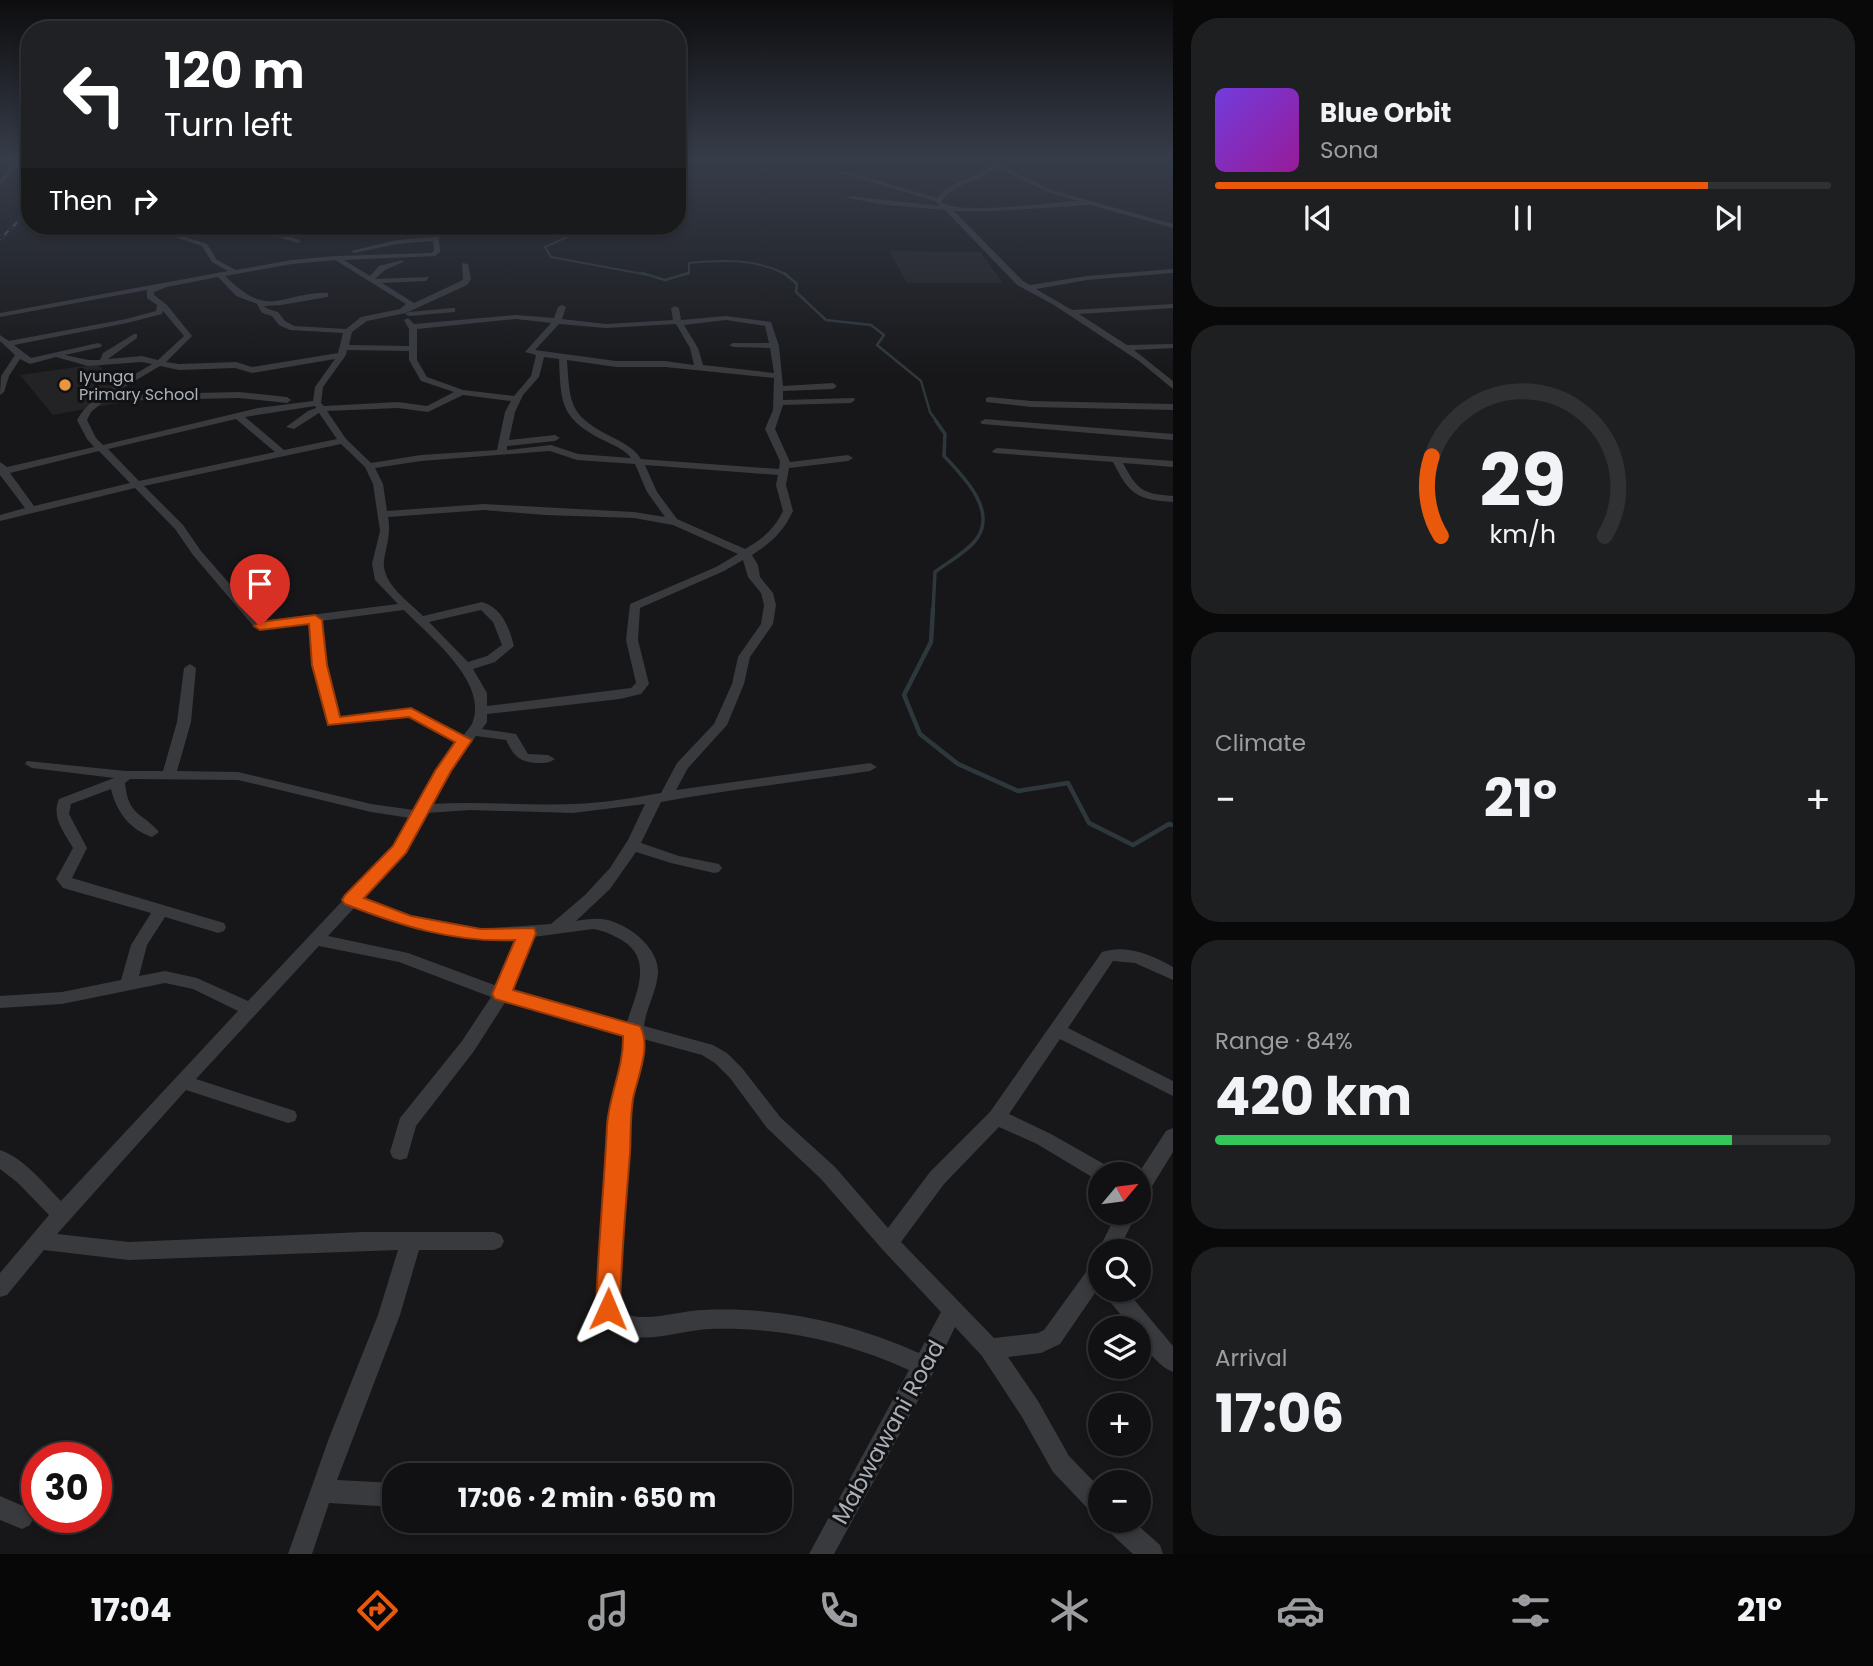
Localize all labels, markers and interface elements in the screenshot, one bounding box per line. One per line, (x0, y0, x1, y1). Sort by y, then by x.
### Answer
text: 120 m (164, 37, 305, 105)
icon: left (49, 49, 140, 140)
text: Blue Orbit (1320, 95, 1451, 131)
text: Turn left (164, 102, 293, 147)
text: Sona (1320, 134, 1379, 166)
icon: right (126, 182, 164, 220)
text: Then (49, 183, 112, 219)
icon: previous (1299, 199, 1337, 237)
icon: pause (1504, 199, 1542, 237)
icon: next (1709, 199, 1747, 237)
place label: Iyunga Primary School (79, 365, 198, 406)
marker: Iyunga Primary School (57, 377, 73, 393)
text: 29 (1480, 430, 1566, 531)
text: km/h (1490, 517, 1556, 552)
pin (230, 554, 290, 626)
icon: arrive (241, 565, 279, 603)
text: Climate (1215, 727, 1306, 759)
text: 21° (1484, 762, 1557, 835)
text: − (1215, 773, 1236, 826)
text: + (1805, 773, 1831, 826)
text: Range · 84% (1215, 1025, 1353, 1057)
text: 420 km (1215, 1060, 1412, 1133)
north arrow (1088, 1162, 1152, 1225)
map controls (1088, 1162, 1151, 1533)
button: search (1088, 1239, 1151, 1302)
position arrow (571, 1272, 645, 1346)
button: layers (1088, 1316, 1151, 1379)
street label: Mabwawani Road (824, 1334, 952, 1530)
text: Arrival (1215, 1342, 1287, 1374)
text: 17:06 (1215, 1377, 1344, 1450)
button: + (1088, 1393, 1151, 1456)
speed limit sign: 30 (21, 1442, 112, 1533)
button: − (1088, 1470, 1151, 1533)
text: 17:06 · 2 min · 650 m (458, 1480, 716, 1516)
icon: directions (353, 1586, 402, 1635)
icon: music (584, 1586, 633, 1635)
icon: phone (814, 1586, 863, 1635)
icon: climate (1045, 1586, 1094, 1635)
icon: car (1276, 1586, 1325, 1635)
icon: filters (1506, 1586, 1555, 1635)
text: 17:04 (91, 1587, 172, 1632)
text: 21° (1737, 1587, 1782, 1632)

